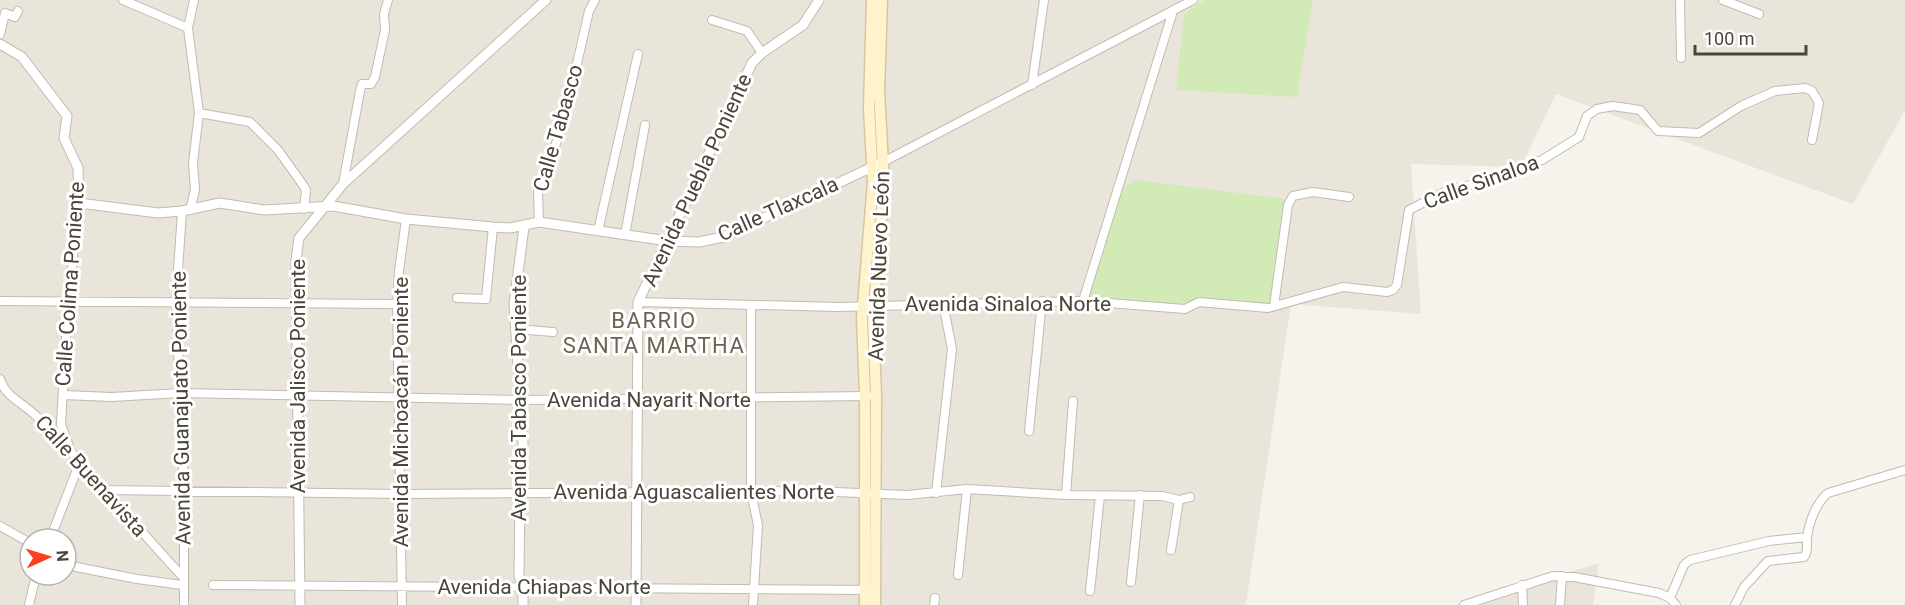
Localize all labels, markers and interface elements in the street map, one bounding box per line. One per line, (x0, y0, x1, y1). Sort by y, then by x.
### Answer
scale bar (1695, 18, 1806, 56)
text: 100 m (1704, 28, 1755, 49)
street label: Calle Tabasco (528, 62, 588, 194)
street label: Avenida Puebla Poniente (637, 70, 757, 290)
street label: Calle Sinaloa (1420, 150, 1542, 214)
street label: Avenida Nuevo León (864, 170, 894, 362)
street label: Calle Tlaxcala (714, 172, 842, 246)
street label: Calle Colima Poniente (51, 181, 89, 387)
street label: Avenida Jalisco Poniente (286, 259, 310, 493)
street label: Avenida Guanajuato Poniente (167, 271, 195, 545)
street label: Avenida Tabasco Poniente (507, 275, 531, 521)
street label: Avenida Michoacán Poniente (389, 277, 413, 547)
street label: Avenida Sinaloa Norte (905, 292, 1111, 316)
district label: BARRIO SANTA MARTHA (563, 308, 745, 358)
street label: Avenida Nayarit Norte (547, 388, 751, 412)
street label: Calle Buenavista (30, 410, 152, 542)
street label: Avenida Aguascalientes Norte (554, 480, 834, 504)
north arrow (18, 527, 78, 587)
text: N (53, 550, 72, 562)
street label: Avenida Chiapas Norte (437, 575, 651, 599)

